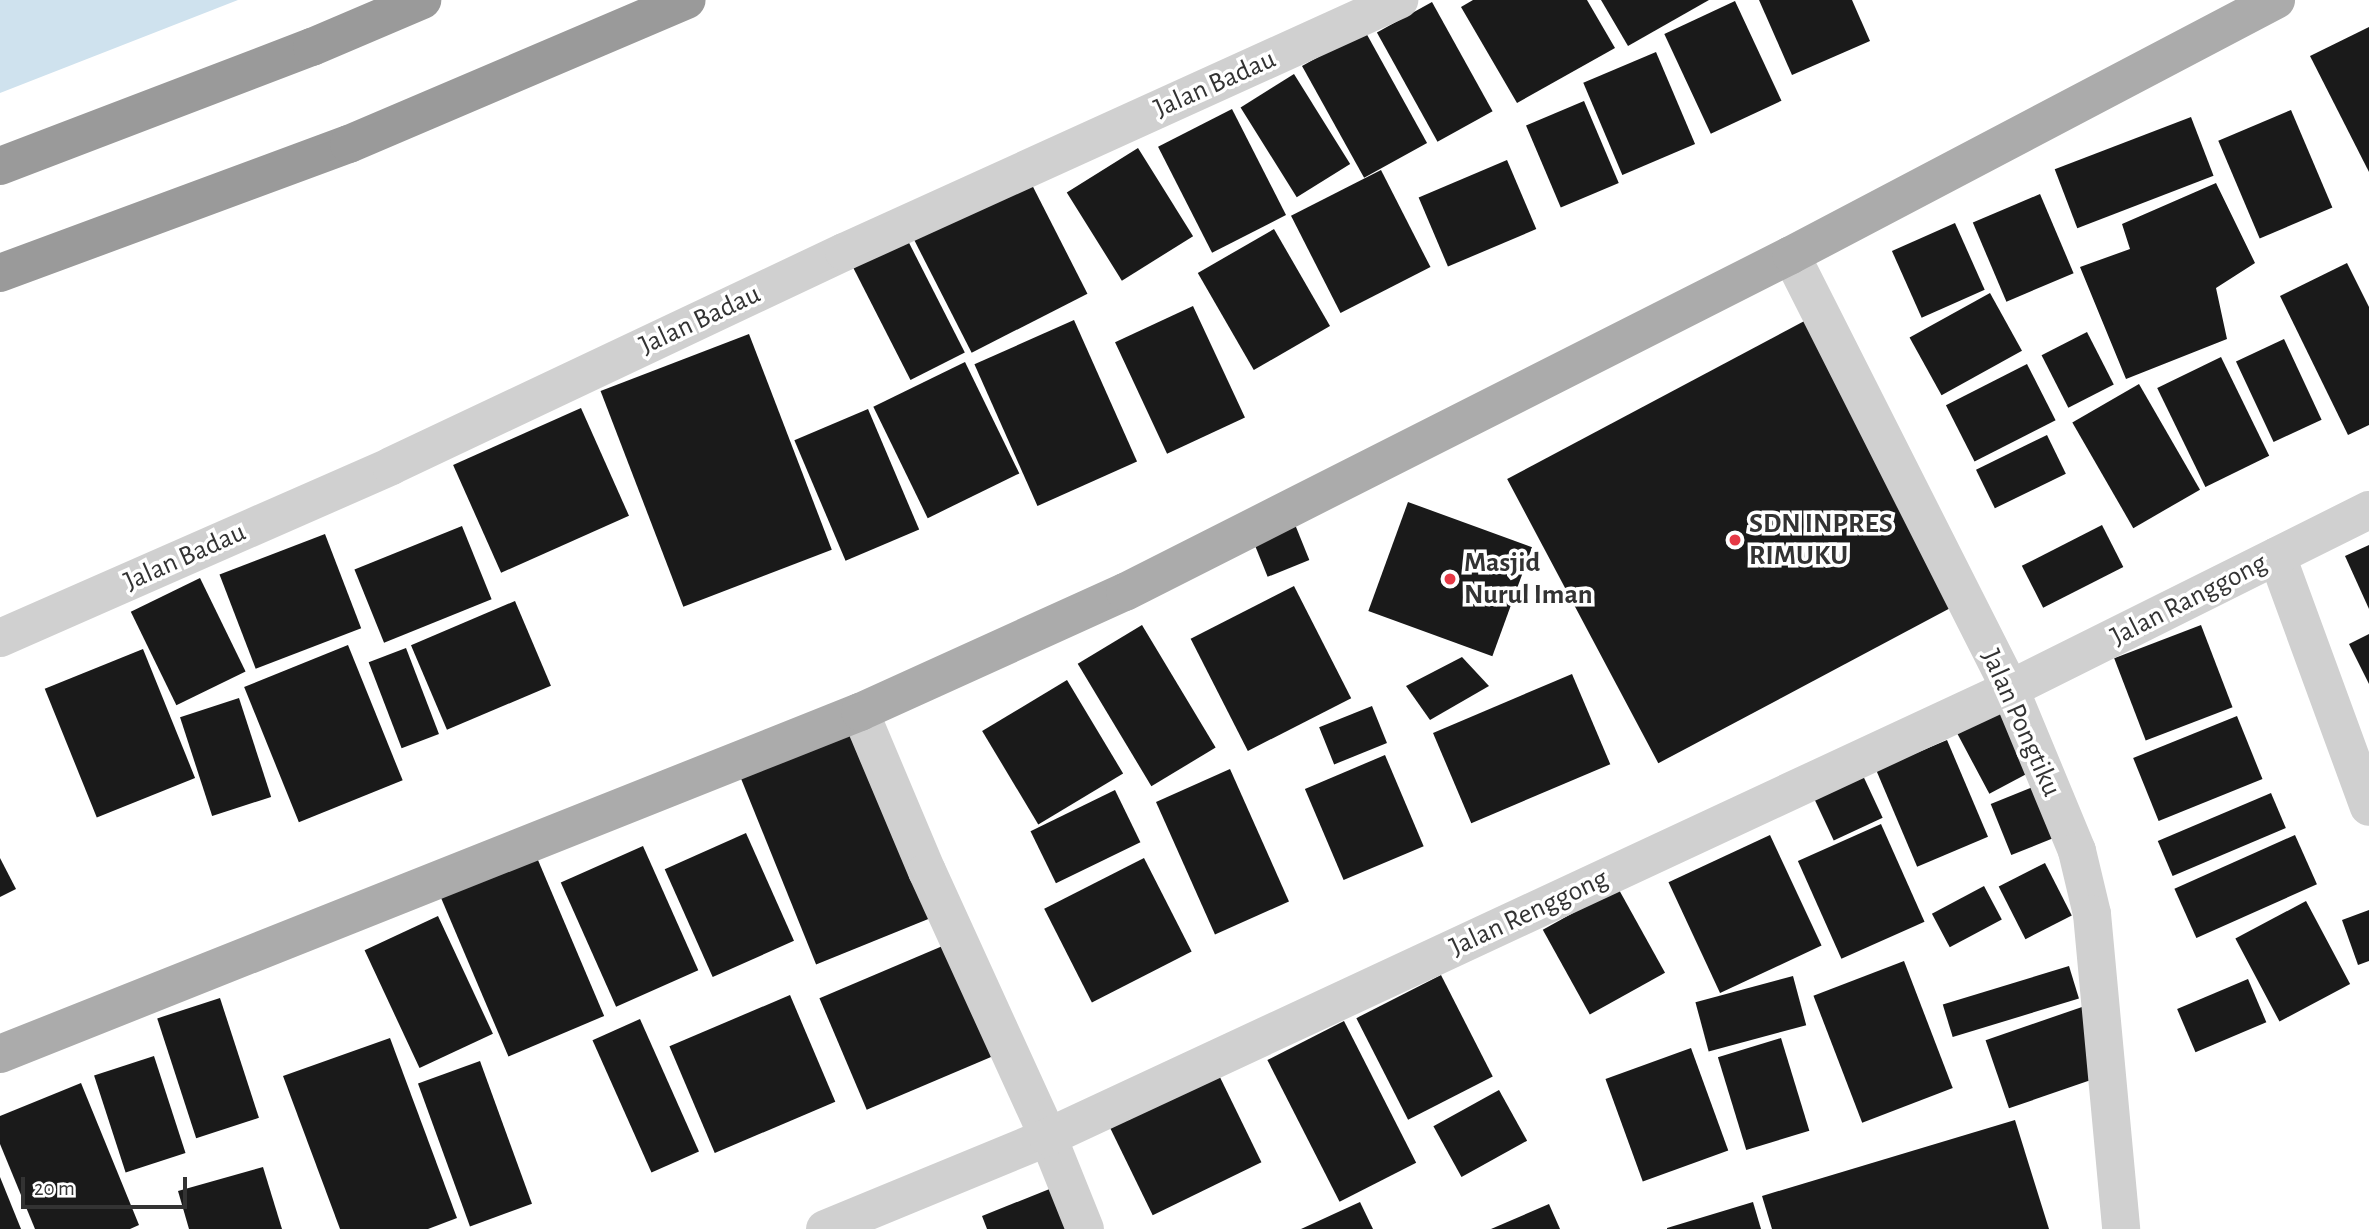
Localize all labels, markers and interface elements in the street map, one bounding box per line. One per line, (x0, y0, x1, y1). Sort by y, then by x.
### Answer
street label: Jalan Badau (1149, 42, 1281, 126)
street label: Jalan Badau (634, 277, 766, 363)
place label: SDN INPRES RIMUKU (1749, 507, 1893, 573)
street label: Jalan Badau (119, 515, 251, 599)
marker: SDN INPRES RIMUKU (1727, 532, 1743, 548)
place label: Masjid Nurul Iman (1464, 546, 1592, 612)
street label: Jalan Ranggong (2105, 546, 2273, 654)
marker: Masjid Nurul Iman (1442, 571, 1458, 587)
street label: Jalan Pongtiku (1974, 644, 2068, 802)
street label: Jalan Renggong (1445, 862, 1613, 964)
scale bar (24, 1162, 191, 1206)
text: 20 m (34, 1178, 75, 1199)

